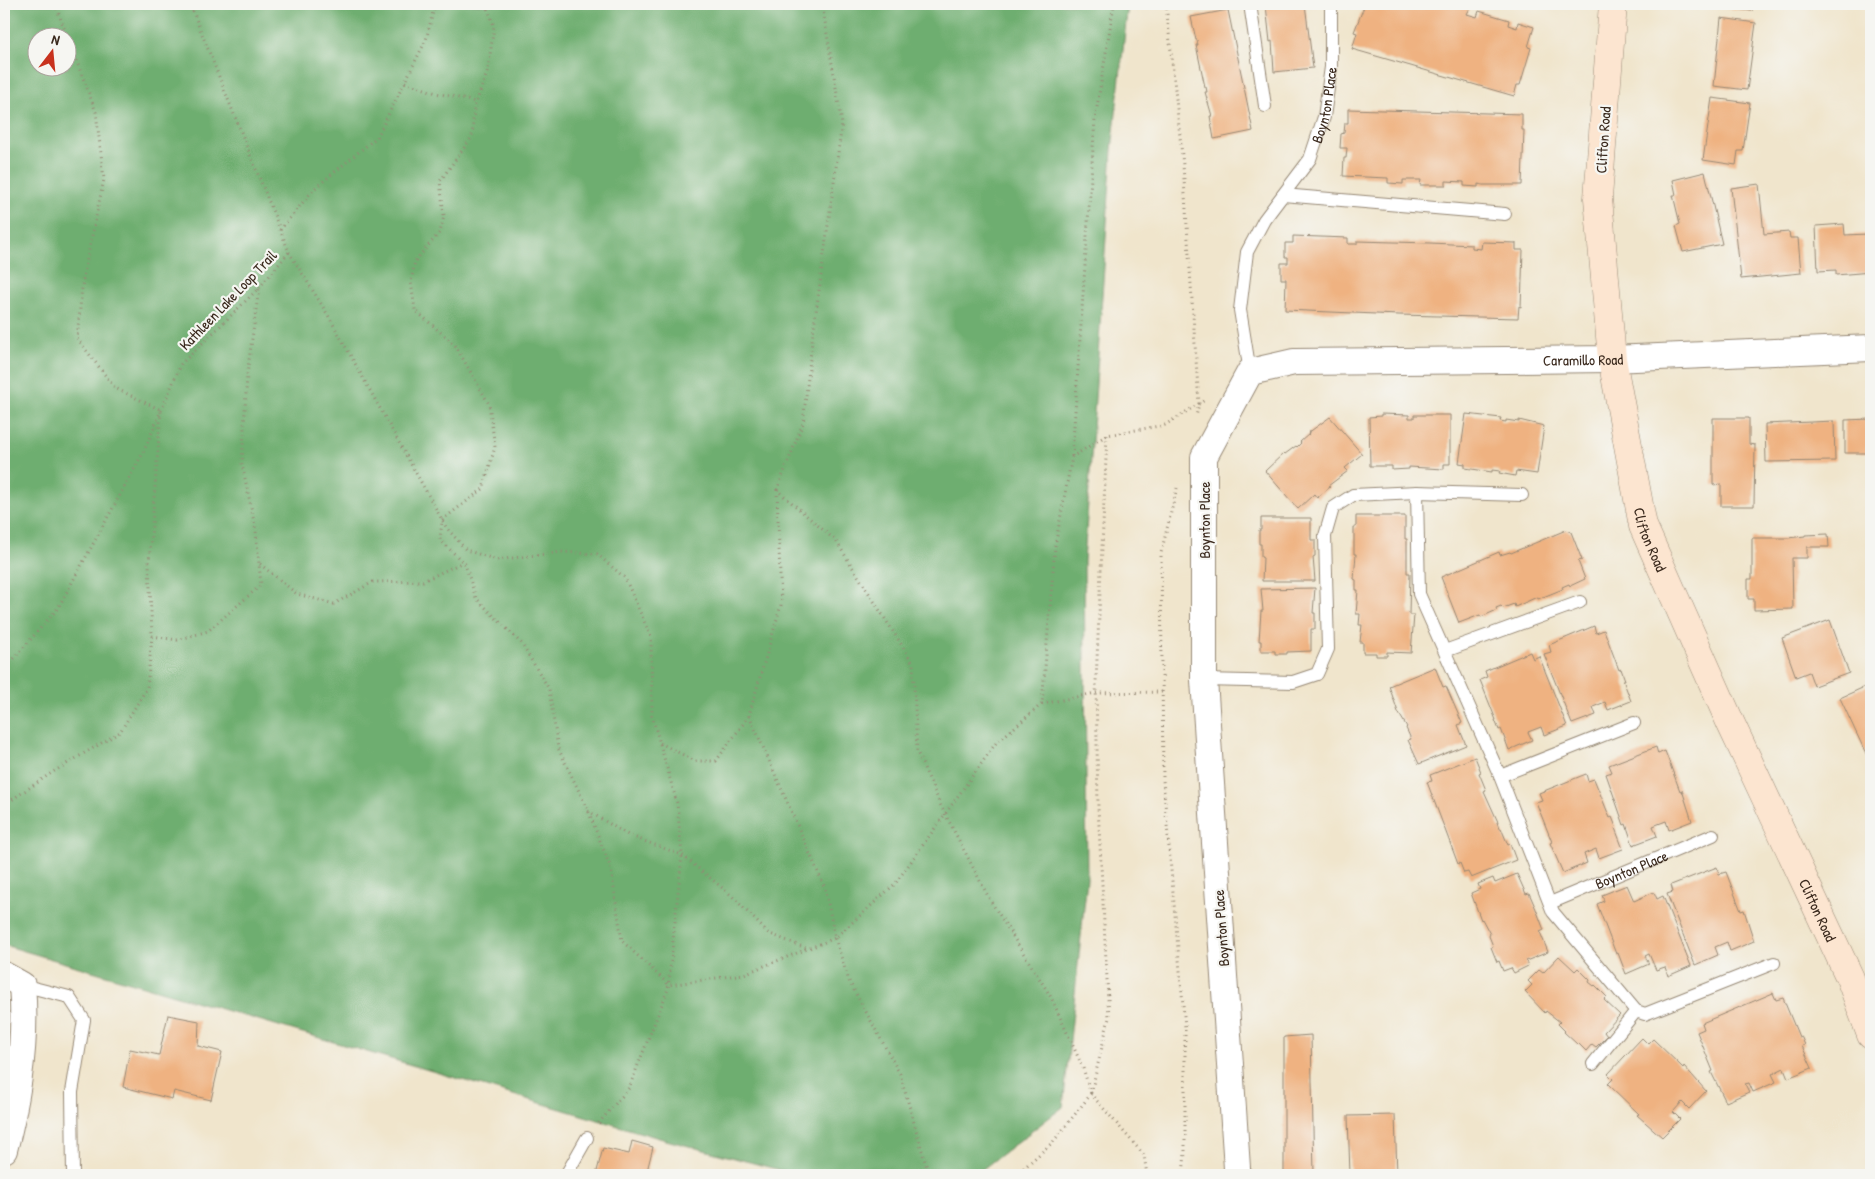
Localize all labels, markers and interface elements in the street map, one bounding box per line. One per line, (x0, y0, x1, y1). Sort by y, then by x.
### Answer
north arrow (28, 28, 78, 78)
text: N (50, 29, 62, 49)
street label: Boynton Place (1306, 66, 1341, 146)
street label: Clifton Road (1590, 106, 1616, 174)
street label: Kathleen Lake Loop Trail (175, 245, 281, 355)
street label: Caramillo Road (1543, 348, 1624, 370)
street label: Boynton Place (1194, 481, 1215, 559)
street label: Clifton Road (1629, 506, 1672, 575)
street label: Boynton Place (1592, 845, 1671, 894)
street label: Clifton Road (1794, 875, 1842, 945)
street label: Boynton Place (1208, 889, 1234, 967)

